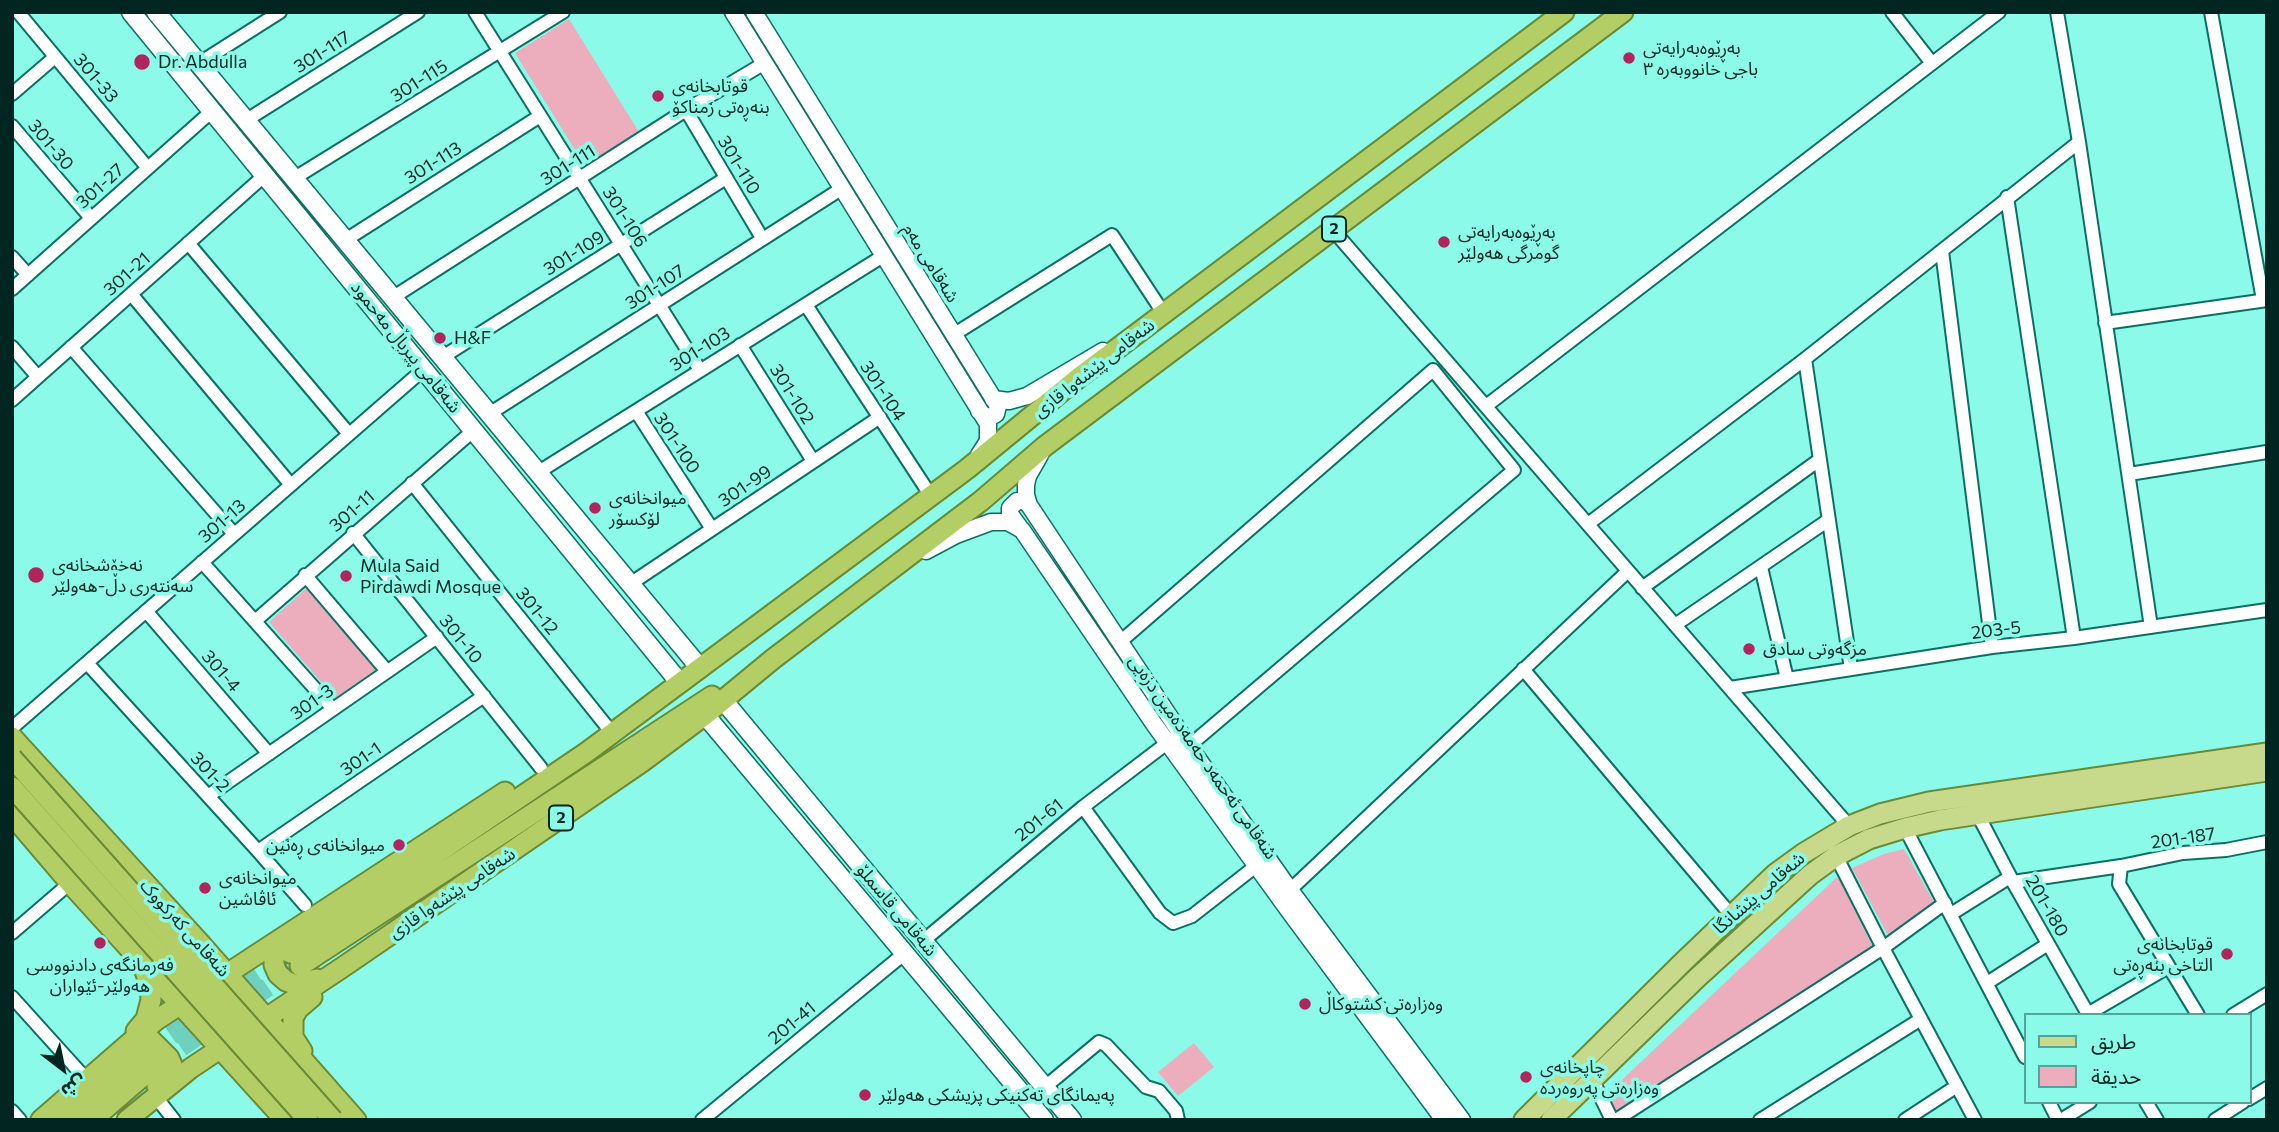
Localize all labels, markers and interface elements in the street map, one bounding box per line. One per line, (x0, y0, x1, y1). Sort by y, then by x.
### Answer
street label: 301-117 (290, 26, 354, 78)
place label: بەڕێوەبەرایەتی باجی خانووبەرە ٣ (1643, 37, 1758, 80)
street label: 301-33 (69, 49, 123, 107)
marker: بەڕێوەبەرایەتی باجی خانووبەرە ٣ (1621, 50, 1637, 66)
place label: Dr. Abdulla (158, 51, 247, 73)
marker: Dr. Abdulla (132, 52, 152, 72)
street label: 301-115 (387, 55, 451, 107)
place label: قوتابخانەی بنەڕەتی زمناکۆ (672, 75, 770, 118)
marker: قوتابخانەی بنەڕەتی زمناکۆ (650, 88, 666, 104)
street label: 301-30 (24, 115, 78, 175)
street label: 301-110 (713, 132, 765, 198)
street label: 301-113 (401, 137, 465, 189)
street label: 301-111 (537, 140, 599, 190)
street label: 301-27 (72, 159, 128, 213)
street label: 301-106 (598, 183, 652, 251)
road number: 2 (1322, 216, 1346, 242)
street label: شەقامی مەم (898, 219, 964, 307)
place label: بەڕێوەبەرایەتی گومرگی هەولێر (1458, 221, 1560, 264)
street label: 301-109 (540, 226, 608, 280)
marker: بەڕێوەبەرایەتی گومرگی هەولێر (1436, 234, 1452, 250)
street label: 301-21 (99, 248, 155, 300)
street label: 301-107 (621, 260, 689, 314)
street label: شەقامی پیرباڵ مەحمود (346, 277, 466, 417)
street label: شەقامی پێشەوا قازی (1029, 314, 1159, 422)
street label: 301-103 (666, 322, 734, 376)
place label: H&F (454, 327, 491, 349)
marker: H&F (432, 330, 448, 346)
street label: 301-104 (856, 357, 910, 425)
street label: 301-102 (765, 360, 819, 428)
street label: 301-100 (649, 408, 705, 478)
street label: 301-99 (714, 461, 776, 511)
street label: 301-11 (325, 486, 379, 536)
place label: میوانخانەی لۆکسۆر (609, 487, 687, 530)
street label: 301-13 (194, 495, 250, 547)
marker: میوانخانەی لۆکسۆر (587, 500, 603, 516)
place label: نەخۆشخانەی سەنتەری دڵ-هەولێر (52, 554, 193, 596)
place label: Mula Said Pirdawdi Mosque (360, 555, 501, 598)
marker: نەخۆشخانەی سەنتەری دڵ-هەولێر (26, 565, 46, 585)
marker: Mula Said Pirdawdi Mosque (338, 568, 354, 584)
street label: 301-12 (511, 583, 563, 639)
street label: 301-10 (435, 610, 487, 668)
street label: 203-5 (1970, 616, 2022, 644)
place label: مزگەوتی سادق (1763, 638, 1867, 660)
marker: مزگەوتی سادق (1741, 641, 1757, 657)
street label: 301-4 (197, 646, 245, 696)
street label: شەقامی ئەحمەد حەمەدەمین دزەیی (1124, 651, 1282, 863)
street label: 301-3 (286, 680, 338, 724)
street label: 301-1 (336, 737, 386, 781)
street label: 301-2 (186, 747, 234, 797)
street label: 201-61 (1011, 794, 1067, 846)
road number: 2 (549, 806, 573, 831)
street label: 201-187 (2149, 823, 2217, 853)
place label: میوانخانەی ڕەنین (266, 834, 385, 856)
marker: میوانخانەی ڕەنین (391, 837, 407, 853)
street label: شەقامی پێشەوا قازی (385, 843, 519, 943)
street label: شەقامی پێشانگا (1709, 847, 1809, 939)
street label: شەقامی قاسملۆ (852, 859, 942, 961)
place label: میوانخانەی ئاڤاشین (219, 867, 297, 910)
street label: 201-180 (2021, 871, 2073, 941)
street label: شەقامی کەرکووک (135, 875, 235, 981)
marker: میوانخانەی ئاڤاشین (197, 880, 213, 896)
place label: قوتابخانەی التاخی بنەڕەتی (2113, 933, 2213, 976)
marker: فه‌رمانگه‌ی دادنووسی هه‌ولێر-ئێواران (92, 935, 108, 951)
marker: قوتابخانەی التاخی بنەڕەتی (2219, 946, 2235, 962)
place label: فه‌رمانگه‌ی دادنووسی هه‌ولێر-ئێواران (26, 954, 174, 996)
place label: وەزارەتی کشتوکاڵ (1319, 993, 1443, 1015)
marker: وەزارەتی کشتوکاڵ (1297, 996, 1313, 1012)
street label: 201-41 (764, 997, 820, 1049)
legend (2024, 1013, 2251, 1104)
text: طريق (2091, 1028, 2136, 1053)
north arrow (28, 1034, 98, 1104)
place label: چاپخانەی وەزارەتی پەروەردە (1540, 1056, 1659, 1098)
text: حديقة (2091, 1063, 2141, 1088)
marker: چاپخانەی وەزارەتی پەروەردە (1518, 1069, 1534, 1085)
text: ش (57, 1071, 92, 1104)
place label: پەیمانگای تەکنیکی پزیشکی هەولێر (879, 1084, 1115, 1106)
marker: پەیمانگای تەکنیکی پزیشکی هەولێر (857, 1087, 873, 1103)

